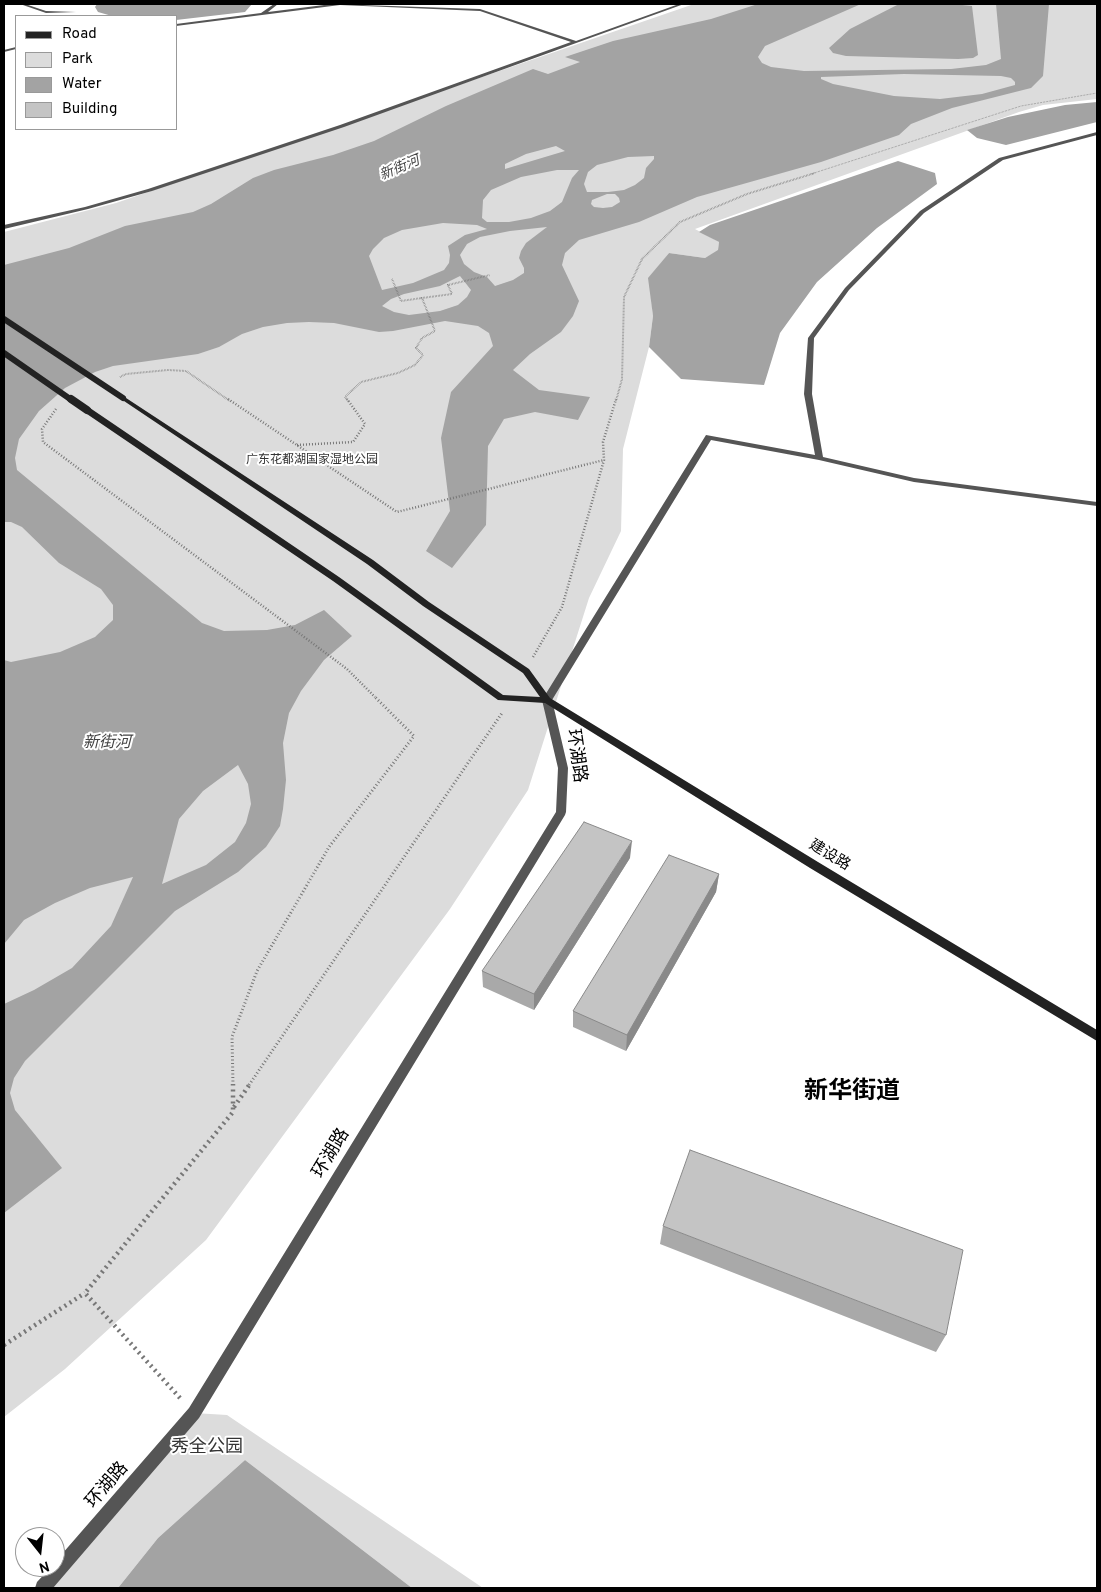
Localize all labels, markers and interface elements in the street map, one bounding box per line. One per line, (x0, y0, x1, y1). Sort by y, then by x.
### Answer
legend (15, 15, 178, 130)
text: Road (62, 25, 97, 44)
text: Park (62, 50, 93, 69)
text: Water (62, 75, 101, 94)
text: Building (62, 100, 117, 119)
water label: 新街河 (377, 153, 423, 185)
park label: 广东花都湖国家湿地公园 (246, 454, 378, 468)
street label: 环湖路 (561, 728, 589, 784)
water label: 新街河 (83, 734, 131, 754)
street label: 建设路 (805, 837, 853, 875)
district label: 新华街道 (804, 1079, 900, 1107)
street label: 环湖路 (309, 1125, 355, 1183)
park label: 秀全公园 (171, 1437, 243, 1459)
street label: 环湖路 (82, 1459, 134, 1513)
north arrow (15, 1527, 65, 1577)
text: N (37, 1556, 51, 1575)

